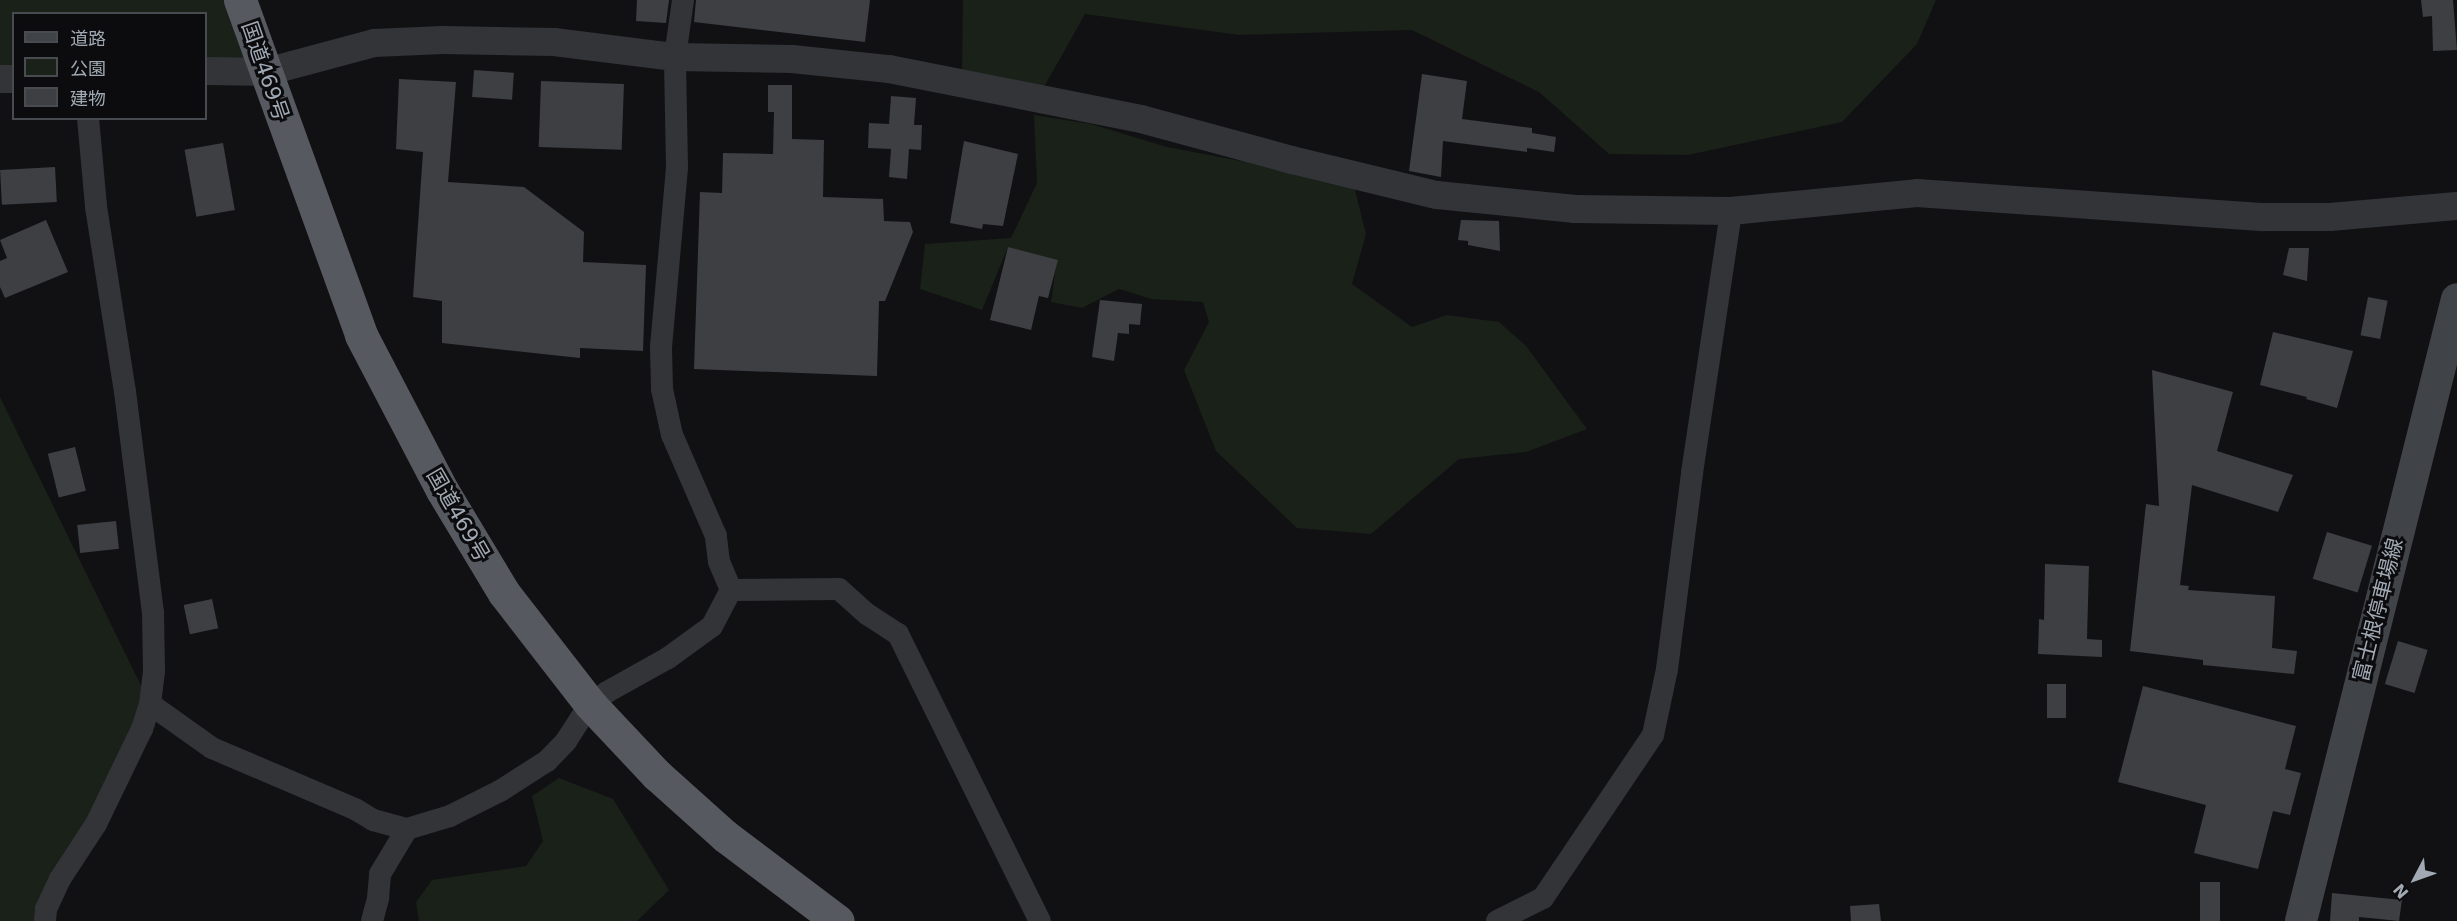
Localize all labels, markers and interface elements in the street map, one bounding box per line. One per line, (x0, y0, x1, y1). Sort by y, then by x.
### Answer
legend (12, 12, 207, 120)
street label: 国道469号 (236, 18, 294, 124)
text: 道路 (70, 28, 106, 49)
text: 公園 (70, 58, 106, 79)
text: 建物 (70, 88, 106, 109)
street label: 国道469号 (421, 464, 495, 566)
street label: 富士根停車場線 (2348, 536, 2408, 684)
north arrow (2385, 849, 2445, 909)
text: N (2389, 880, 2413, 902)

